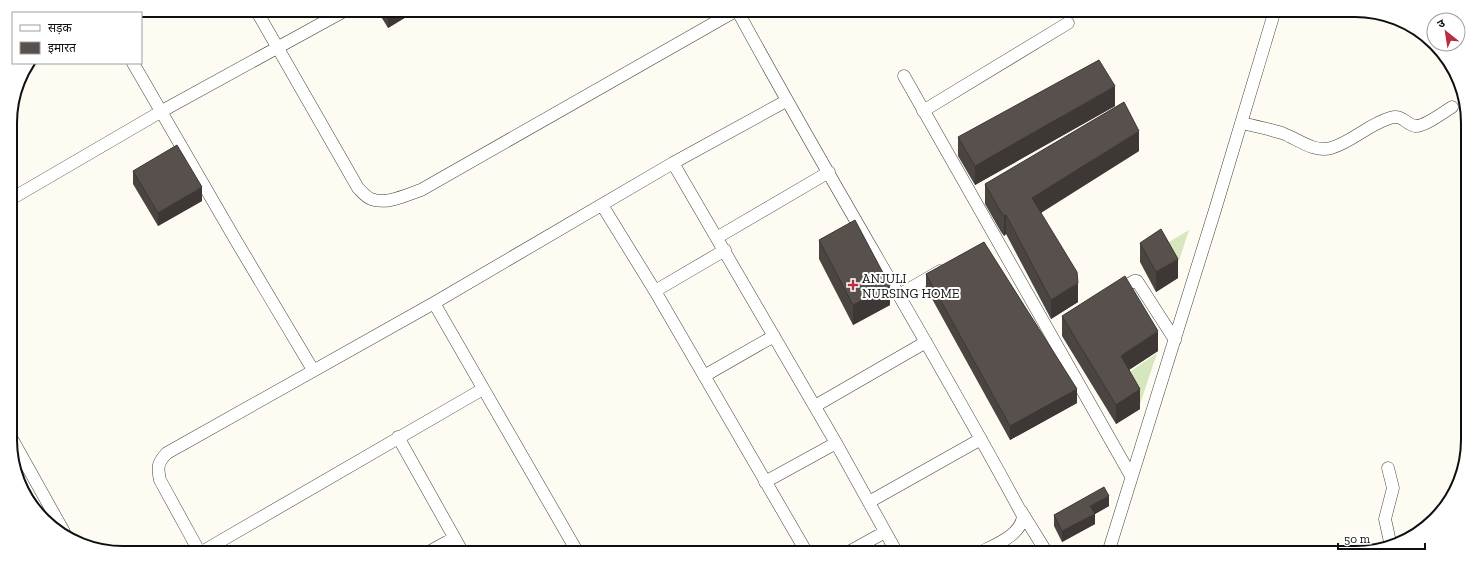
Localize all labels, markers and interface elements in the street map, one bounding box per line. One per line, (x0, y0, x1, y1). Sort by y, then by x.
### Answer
legend (12, 12, 142, 64)
north arrow (1426, 12, 1466, 52)
text: उ (1435, 16, 1448, 31)
text: सड़क (48, 21, 73, 35)
text: इमारत (48, 41, 77, 55)
place label: ANJULI NURSING HOME (862, 271, 960, 301)
marker: ANJULI NURSING HOME (847, 279, 859, 291)
scale bar (1338, 525, 1425, 551)
text: 50 m (1344, 532, 1371, 546)

